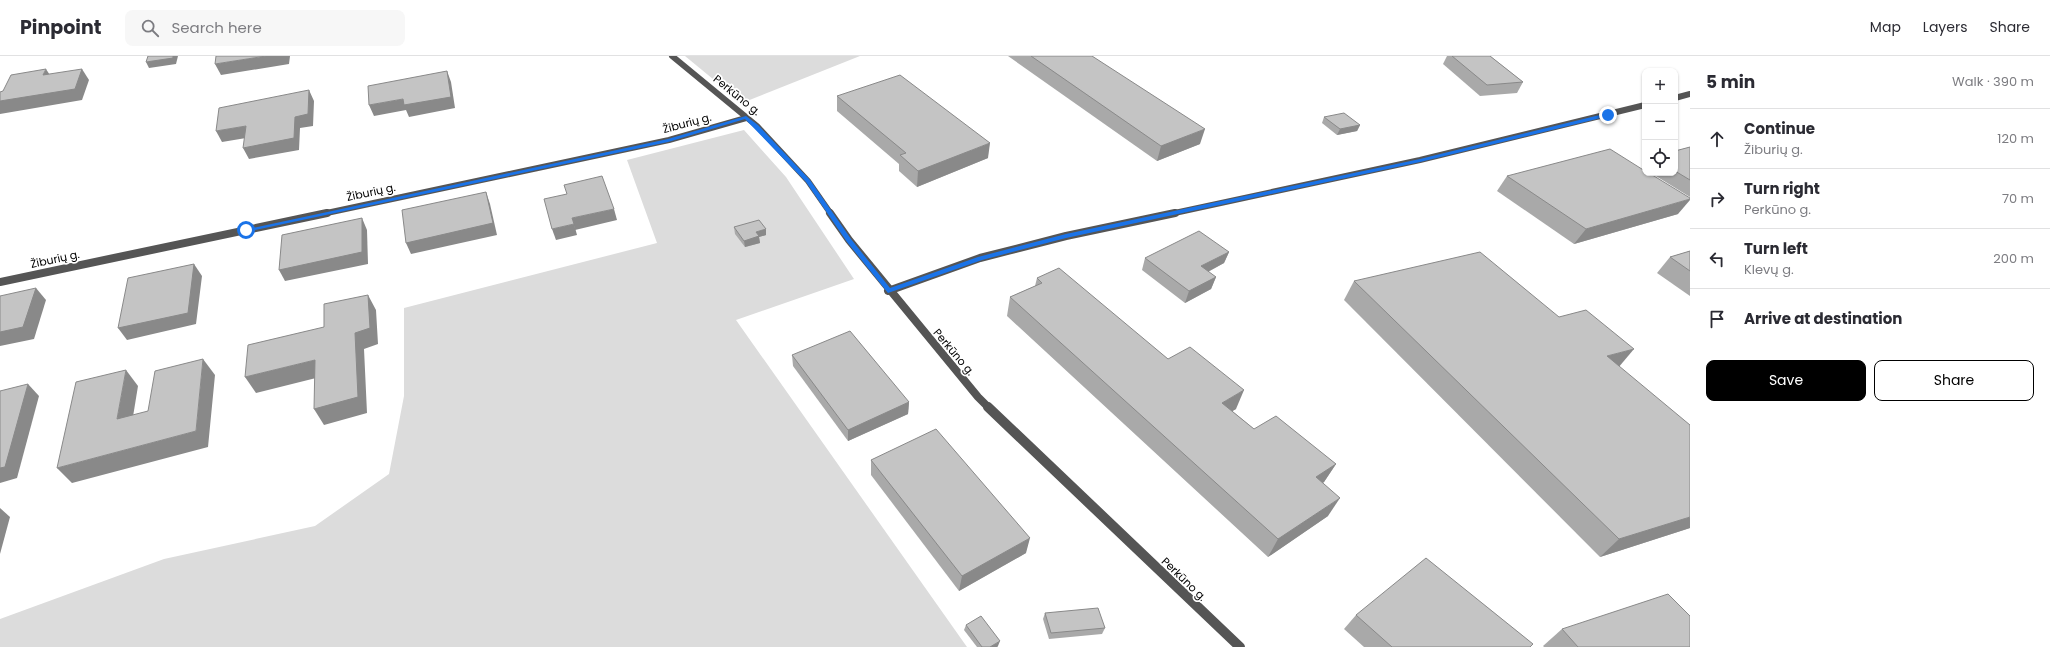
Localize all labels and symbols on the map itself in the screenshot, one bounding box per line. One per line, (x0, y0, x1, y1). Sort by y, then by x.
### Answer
street label: Perkūno g. (710, 71, 764, 119)
route end (1599, 106, 1617, 124)
street label: Žiburių g. (661, 109, 713, 137)
street label: Žiburių g. (345, 179, 397, 205)
route start (237, 221, 255, 239)
street label: Žiburių g. (29, 246, 81, 272)
street label: Perkūno g. (930, 325, 978, 379)
street label: Perkūno g. (1158, 554, 1210, 604)

